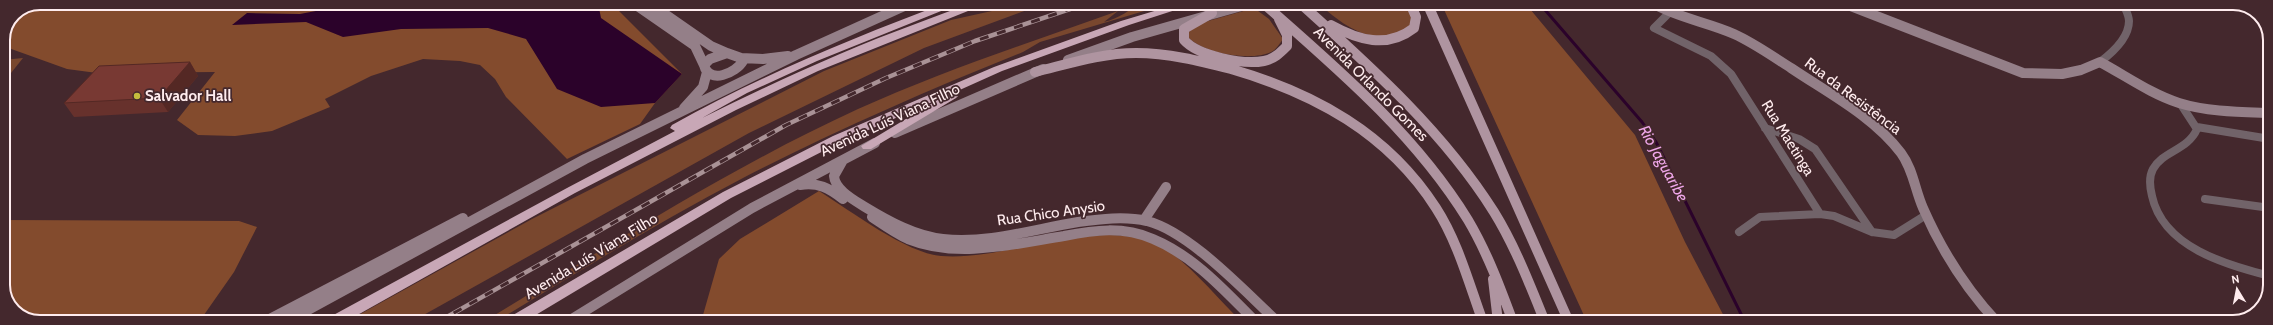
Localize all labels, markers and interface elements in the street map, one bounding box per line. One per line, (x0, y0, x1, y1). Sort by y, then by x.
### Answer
street label: Avenida Orlando Gomes (1310, 23, 1432, 145)
street label: Rua da Resistência (1801, 54, 1906, 139)
street label: Avenida Luís Viana Filho (817, 80, 963, 160)
place label: Salvador Hall (145, 87, 232, 105)
marker: Salvador Hall (132, 91, 142, 101)
street label: Rua Maetinga (1758, 97, 1819, 180)
water label: Rio Jaguaribe (1635, 122, 1692, 205)
street label: Rua Chico Anysio (996, 197, 1106, 229)
street label: Avenida Luís Viana Filho (521, 209, 661, 303)
north arrow (2217, 269, 2257, 309)
text: N (2230, 272, 2240, 287)

